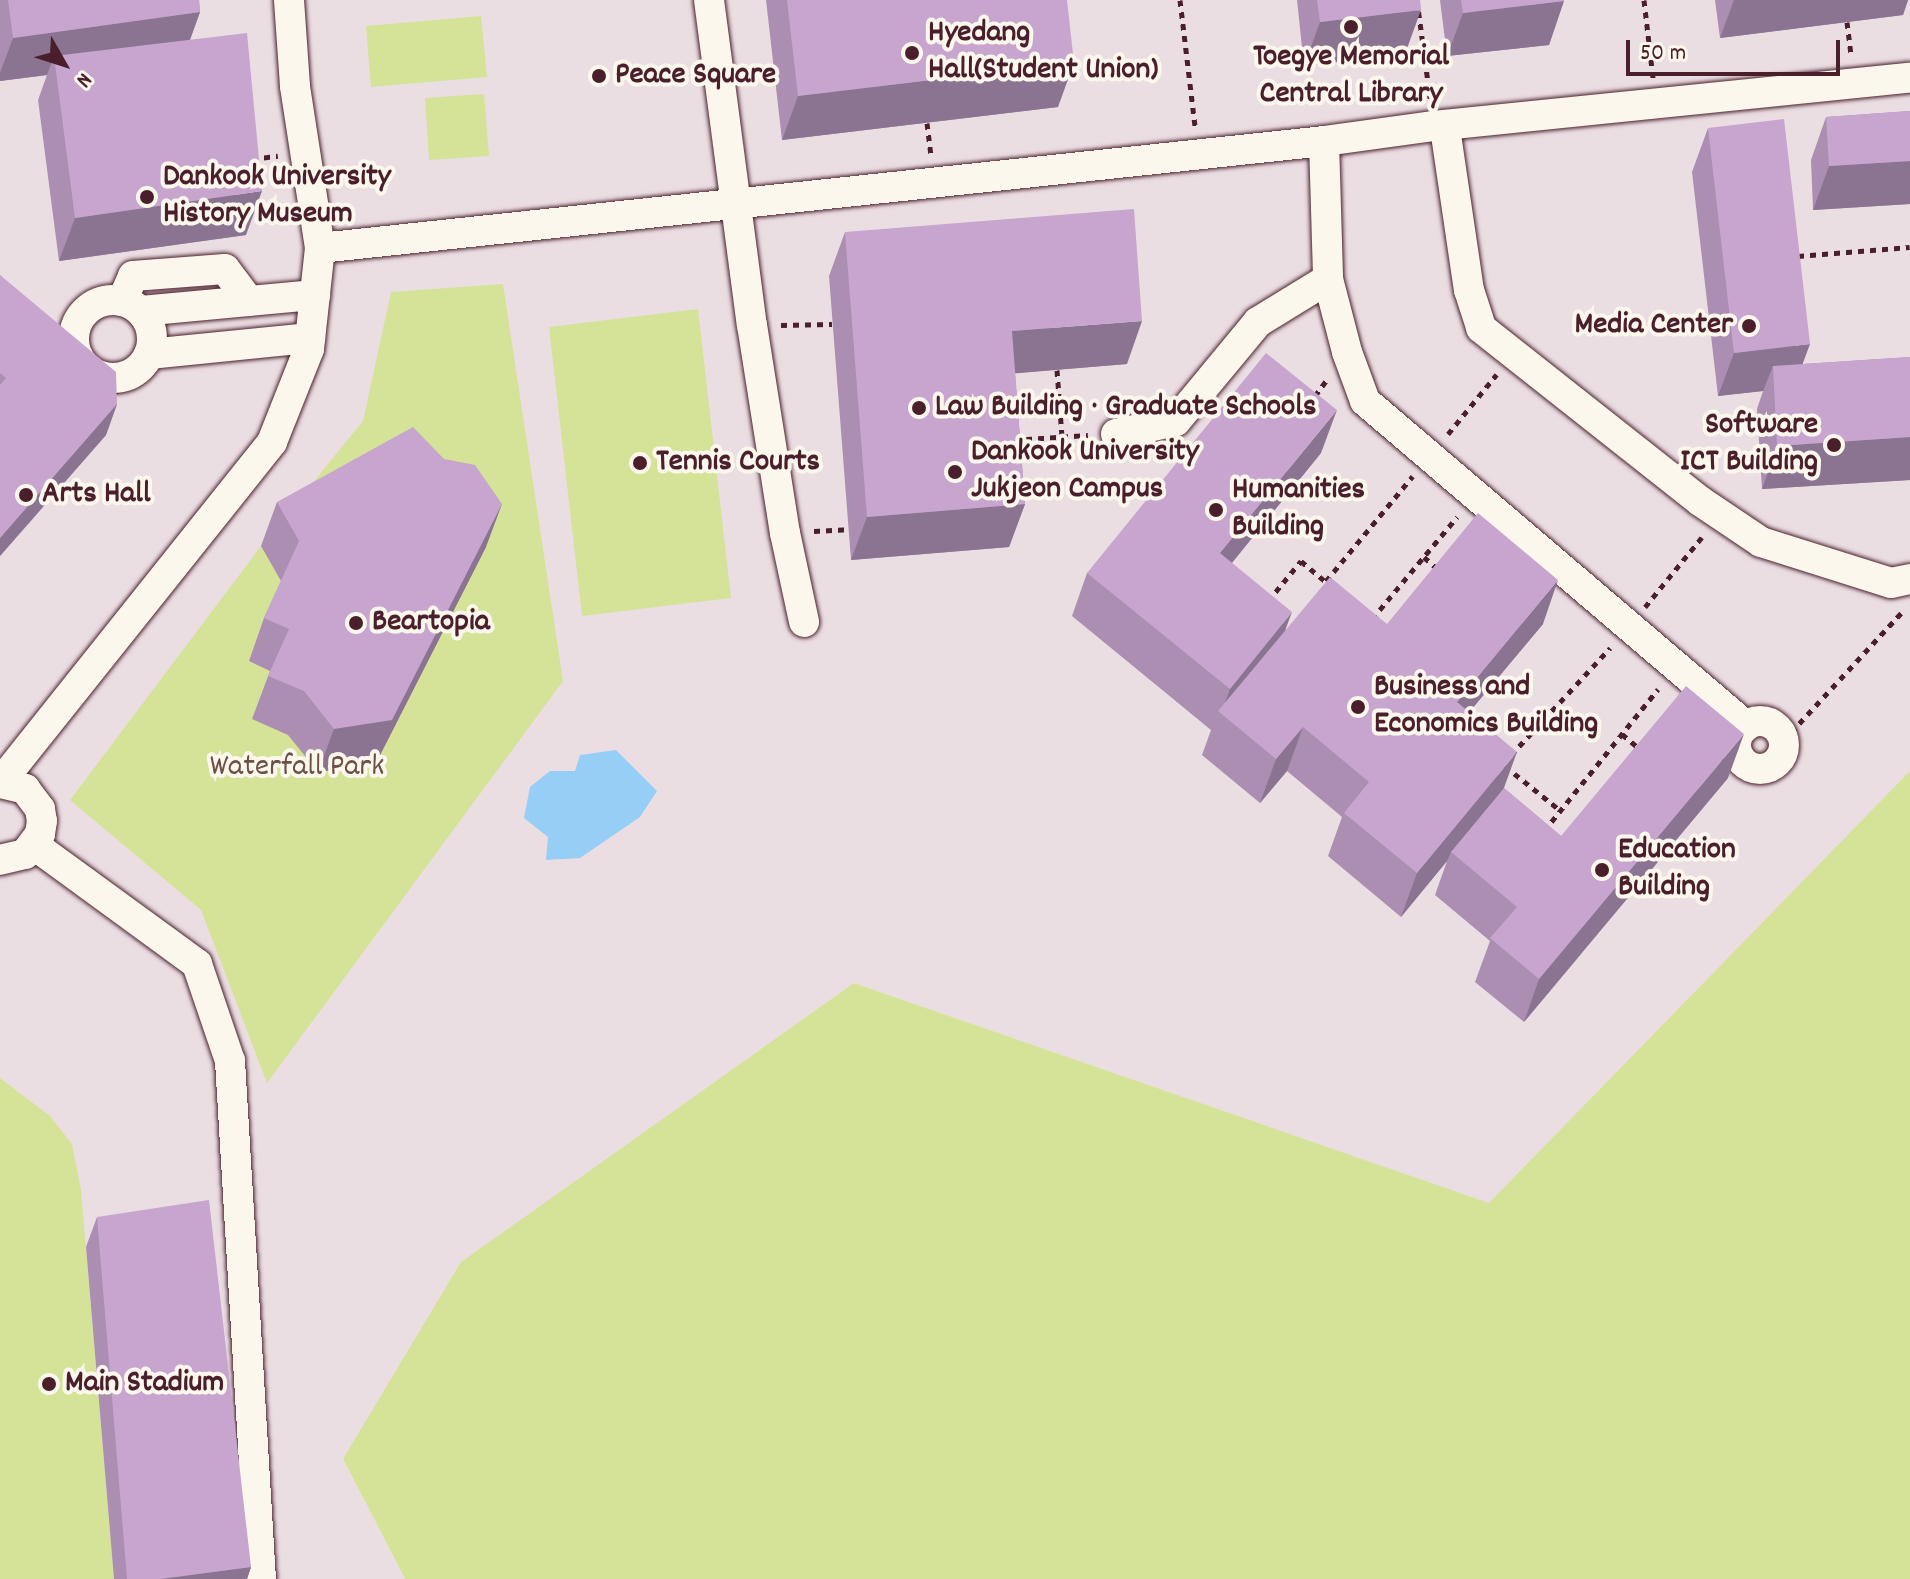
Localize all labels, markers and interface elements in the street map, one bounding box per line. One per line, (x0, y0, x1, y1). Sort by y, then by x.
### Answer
place label: Hyedang Hall(Student Union) (928, 16, 1158, 91)
marker: Toegye Memorial Central Library (1342, 18, 1360, 36)
north arrow (24, 24, 104, 104)
scale bar (1630, 24, 1844, 74)
text: 50 m (1640, 37, 1686, 71)
place label: Toegye Memorial Central Library (1253, 40, 1449, 115)
marker: Hyedang Hall(Student Union) (903, 44, 921, 62)
place label: Peace Square (615, 57, 776, 95)
text: N (68, 65, 99, 93)
marker: Peace Square (590, 67, 608, 85)
place label: Dankook University History Museum (163, 160, 391, 235)
marker: Dankook University History Museum (138, 188, 156, 206)
place label: Media Center (1575, 307, 1733, 345)
marker: Media Center (1740, 317, 1758, 335)
place label: Law Building · Graduate Schools (935, 389, 1316, 427)
marker: Law Building · Graduate Schools (910, 399, 928, 417)
place label: Software ICT Building (1680, 408, 1818, 483)
place label: Dankook University Jukjeon Campus (971, 435, 1199, 510)
marker: Software ICT Building (1825, 436, 1843, 454)
place label: Tennis Courts (656, 444, 820, 482)
marker: Tennis Courts (631, 454, 649, 472)
marker: Dankook University Jukjeon Campus (946, 463, 964, 481)
place label: Humanities Building (1232, 473, 1365, 548)
place label: Arts Hall (42, 476, 151, 514)
marker: Arts Hall (17, 486, 35, 504)
marker: Humanities Building (1207, 501, 1225, 519)
place label: Beartopia (372, 604, 490, 642)
marker: Beartopia (347, 614, 365, 632)
place label: Business and Economics Building (1374, 670, 1598, 745)
marker: Business and Economics Building (1349, 698, 1367, 716)
park label: Waterfall Park (210, 749, 384, 787)
place label: Education Building (1618, 833, 1736, 908)
marker: Education Building (1593, 861, 1611, 879)
place label: Main Stadium (65, 1365, 224, 1403)
marker: Main Stadium (40, 1375, 58, 1393)

